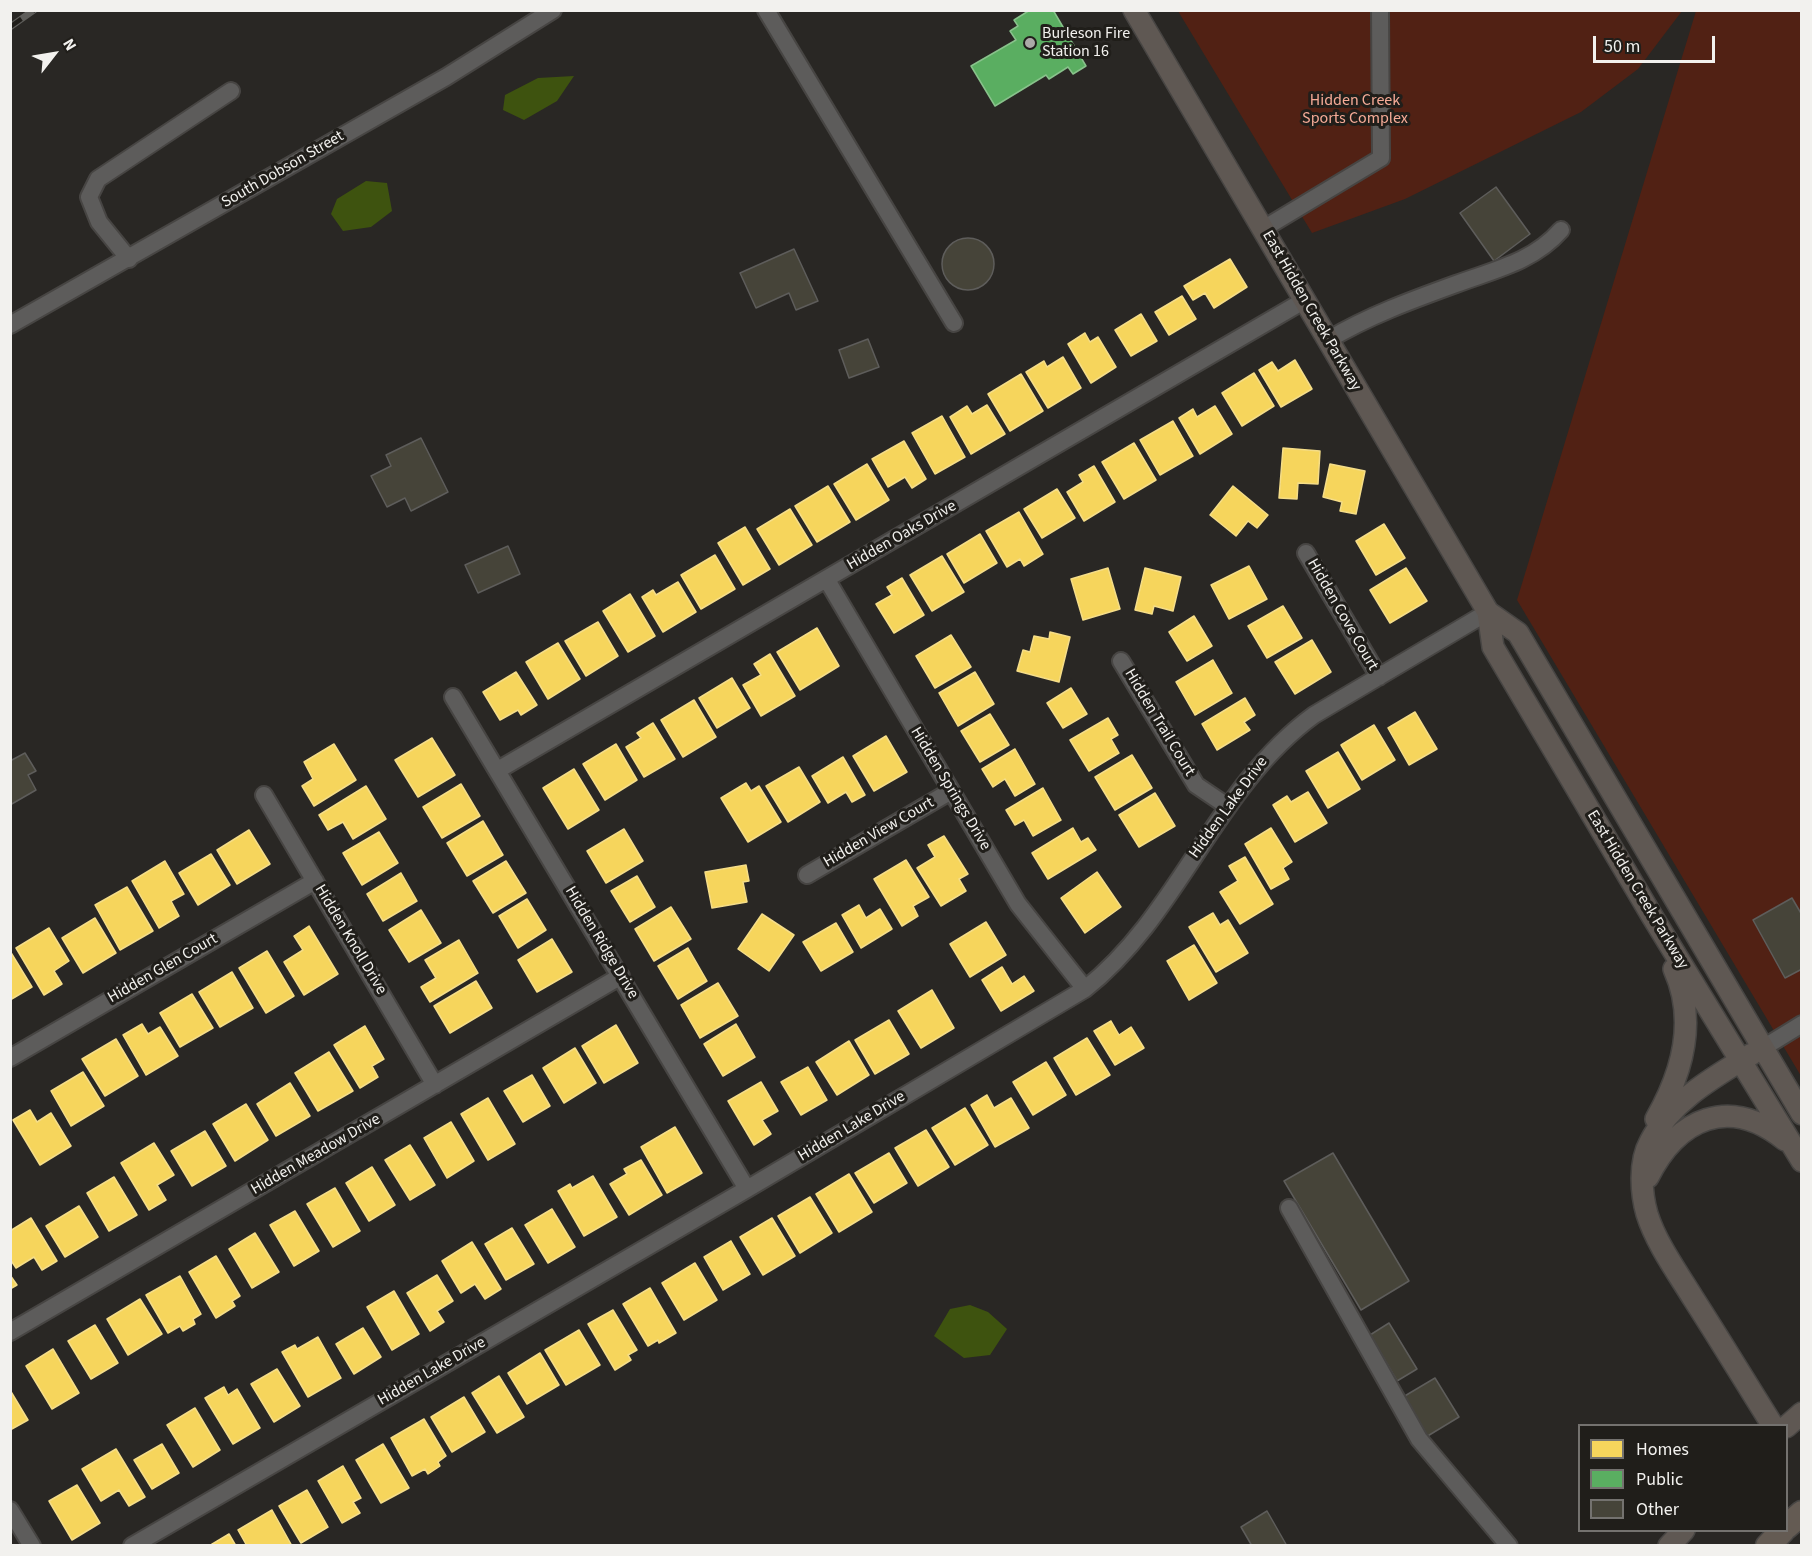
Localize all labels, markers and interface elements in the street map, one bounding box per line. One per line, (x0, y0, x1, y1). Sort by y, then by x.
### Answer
north arrow (24, 24, 84, 84)
place label: Burleson Fire Station 16 (1042, 24, 1130, 62)
scale bar (1596, 24, 1718, 62)
text: N (57, 34, 82, 55)
text: 50 m (1604, 34, 1640, 59)
marker: Burleson Fire Station 16 (1023, 36, 1037, 50)
park label: Hidden Creek Sports Complex (1302, 91, 1408, 129)
street label: South Dobson Street (218, 127, 348, 213)
street label: East Hidden Creek Parkway (1257, 227, 1365, 395)
street label: Hidden Oaks Drive (844, 497, 960, 575)
street label: Hidden Cove Court (1302, 556, 1382, 674)
street label: Hidden Trail Court (1119, 666, 1199, 780)
street label: Hidden Springs Drive (906, 724, 994, 854)
street label: Hidden Lake Drive (1186, 753, 1272, 863)
street label: Hidden View Court (820, 794, 938, 872)
street label: East Hidden Creek Parkway (1582, 807, 1692, 973)
street label: Hidden Knoll Drive (310, 882, 390, 998)
street label: Hidden Ridge Drive (560, 883, 642, 1003)
street label: Hidden Glen Court (105, 930, 221, 1008)
street label: Hidden Lake Drive (795, 1088, 909, 1166)
street label: Hidden Meadow Drive (248, 1110, 384, 1200)
street label: Hidden Lake Drive (375, 1333, 489, 1411)
legend (1578, 1424, 1788, 1532)
text: Homes (1636, 1437, 1689, 1462)
text: Public (1636, 1467, 1683, 1492)
text: Other (1636, 1497, 1679, 1522)

